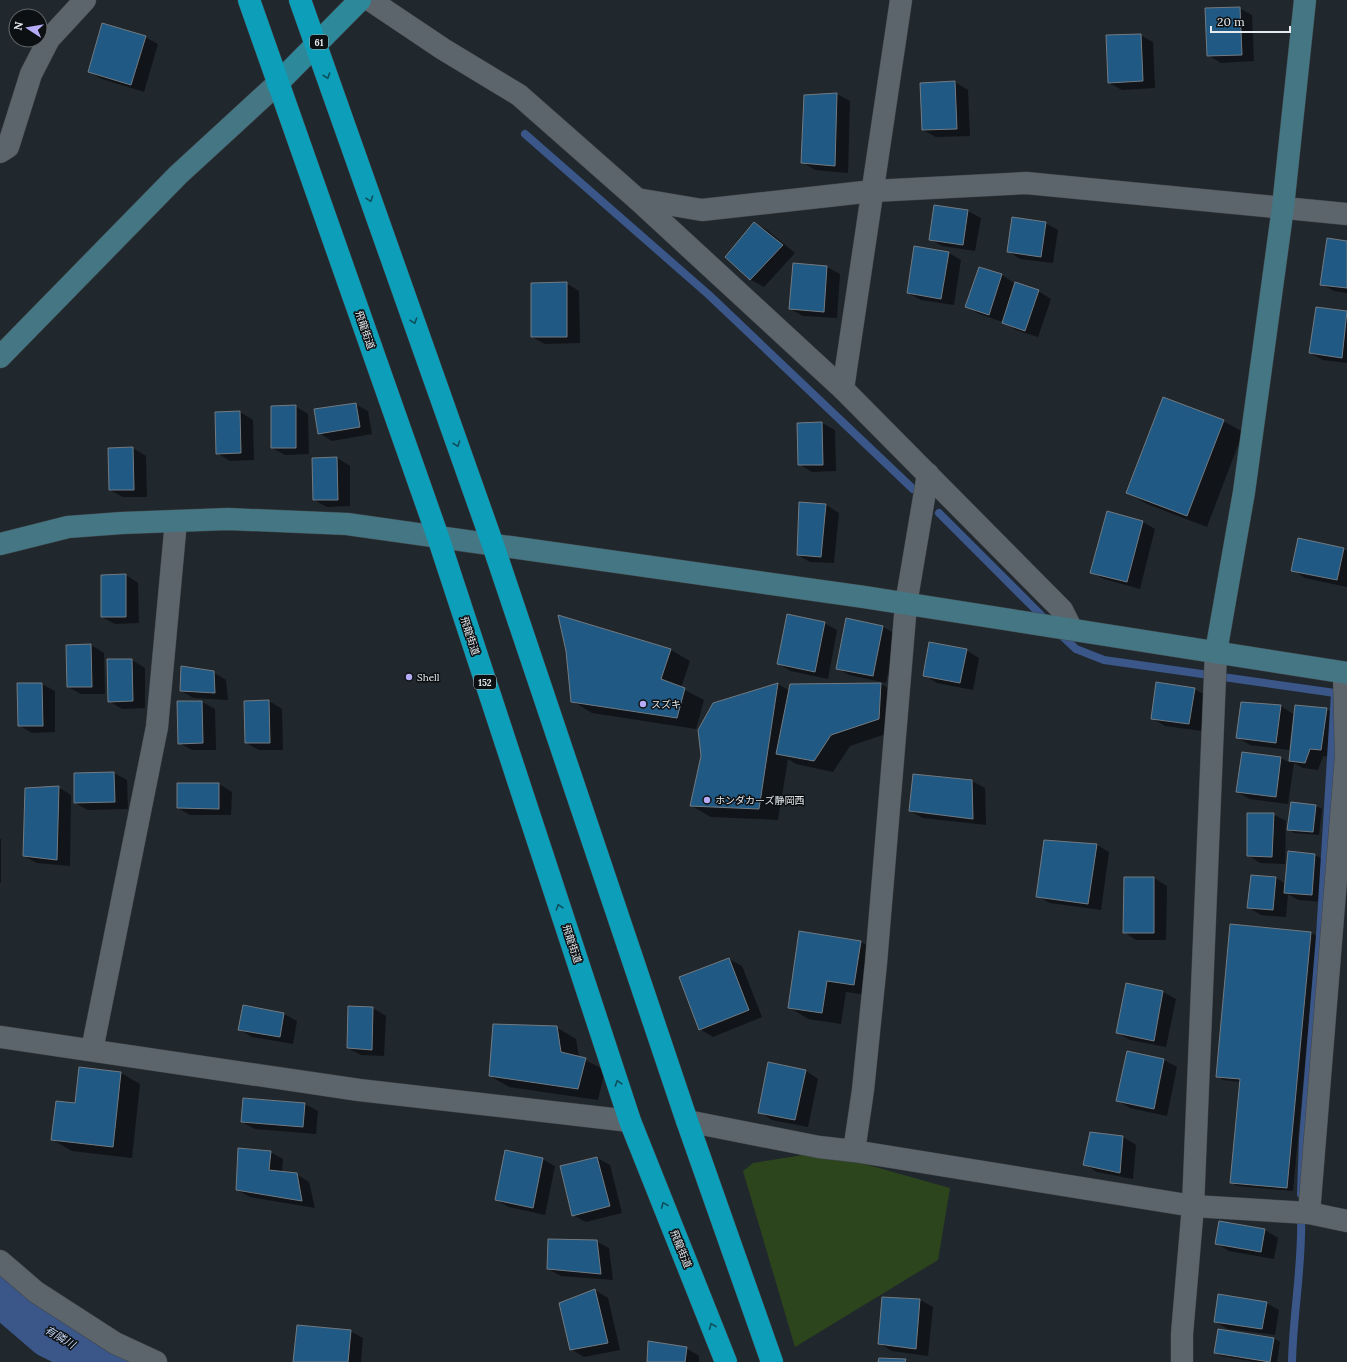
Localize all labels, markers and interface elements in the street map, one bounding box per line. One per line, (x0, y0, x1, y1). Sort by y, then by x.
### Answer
north arrow (8, 8, 48, 48)
scale bar (1211, 8, 1290, 34)
text: 20 m (1217, 14, 1245, 29)
text: N (10, 20, 26, 32)
road number: 61 (310, 35, 328, 49)
one-way arrow (322, 73, 331, 80)
one-way arrow (366, 195, 374, 202)
street label: 飛龍街道 (352, 309, 378, 351)
one-way arrow (409, 318, 417, 325)
one-way arrow (453, 440, 461, 447)
street label: 飛龍街道 (458, 615, 482, 657)
place label: Shell (417, 671, 440, 684)
marker: Shell (404, 672, 414, 682)
road number: 152 (474, 675, 496, 689)
place label: スズキ (651, 698, 681, 711)
marker: スズキ (638, 699, 648, 709)
place label: ホンダカーズ静岡西 (715, 794, 805, 807)
marker: ホンダカーズ静岡西 (702, 795, 712, 805)
one-way arrow (556, 903, 564, 910)
street label: 飛龍街道 (560, 923, 584, 965)
one-way arrow (614, 1080, 622, 1087)
one-way arrow (660, 1202, 668, 1209)
street label: 飛龍街道 (667, 1228, 695, 1270)
one-way arrow (708, 1322, 716, 1329)
water label: 有隣川 (42, 1323, 79, 1352)

